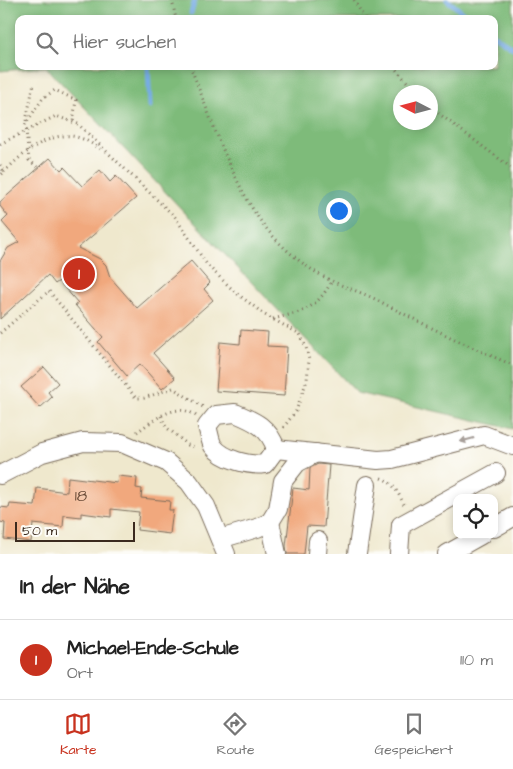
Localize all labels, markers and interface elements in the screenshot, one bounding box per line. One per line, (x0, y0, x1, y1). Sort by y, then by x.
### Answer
search box (15, 15, 498, 70)
icon: search (33, 29, 61, 57)
text: Hier suchen (73, 29, 176, 56)
north arrow (393, 85, 438, 130)
your location (326, 198, 352, 224)
pin: 1 (63, 255, 95, 293)
one-way arrow (460, 437, 475, 445)
house number: 18 (75, 485, 87, 507)
map controls (453, 494, 498, 539)
button: locate (453, 494, 498, 539)
scale bar (15, 519, 135, 542)
text: 50 m (22, 521, 57, 541)
text: In der Nähe (20, 572, 130, 601)
text: Michael-Ende-Schule (67, 635, 239, 662)
text: 1 (35, 649, 37, 671)
text: 110 m (460, 649, 493, 671)
text: Ort (67, 662, 93, 684)
tab: Karte (60, 710, 97, 760)
tab: Route (216, 710, 255, 760)
tab: Gespeichert (374, 710, 453, 760)

